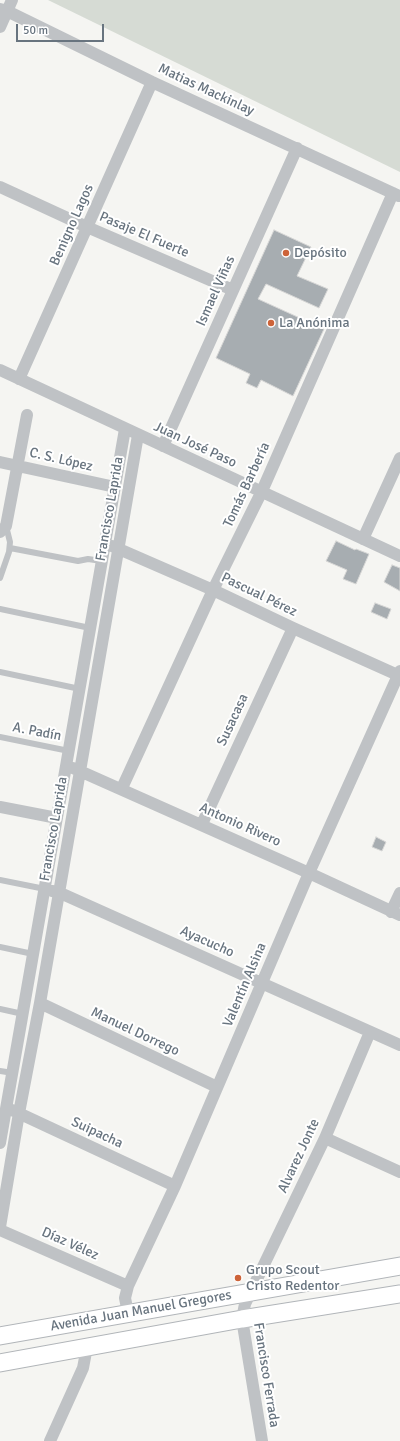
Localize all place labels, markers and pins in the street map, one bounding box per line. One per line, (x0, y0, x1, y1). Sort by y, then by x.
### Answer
place label: Depósito (294, 245, 347, 261)
marker: Depósito (281, 248, 291, 258)
place label: La Anónima (279, 315, 350, 331)
marker: La Anónima (266, 318, 276, 328)
place label: Grupo Scout Cristo Redentor (246, 1262, 339, 1294)
marker: Grupo Scout Cristo Redentor (233, 1273, 243, 1283)

